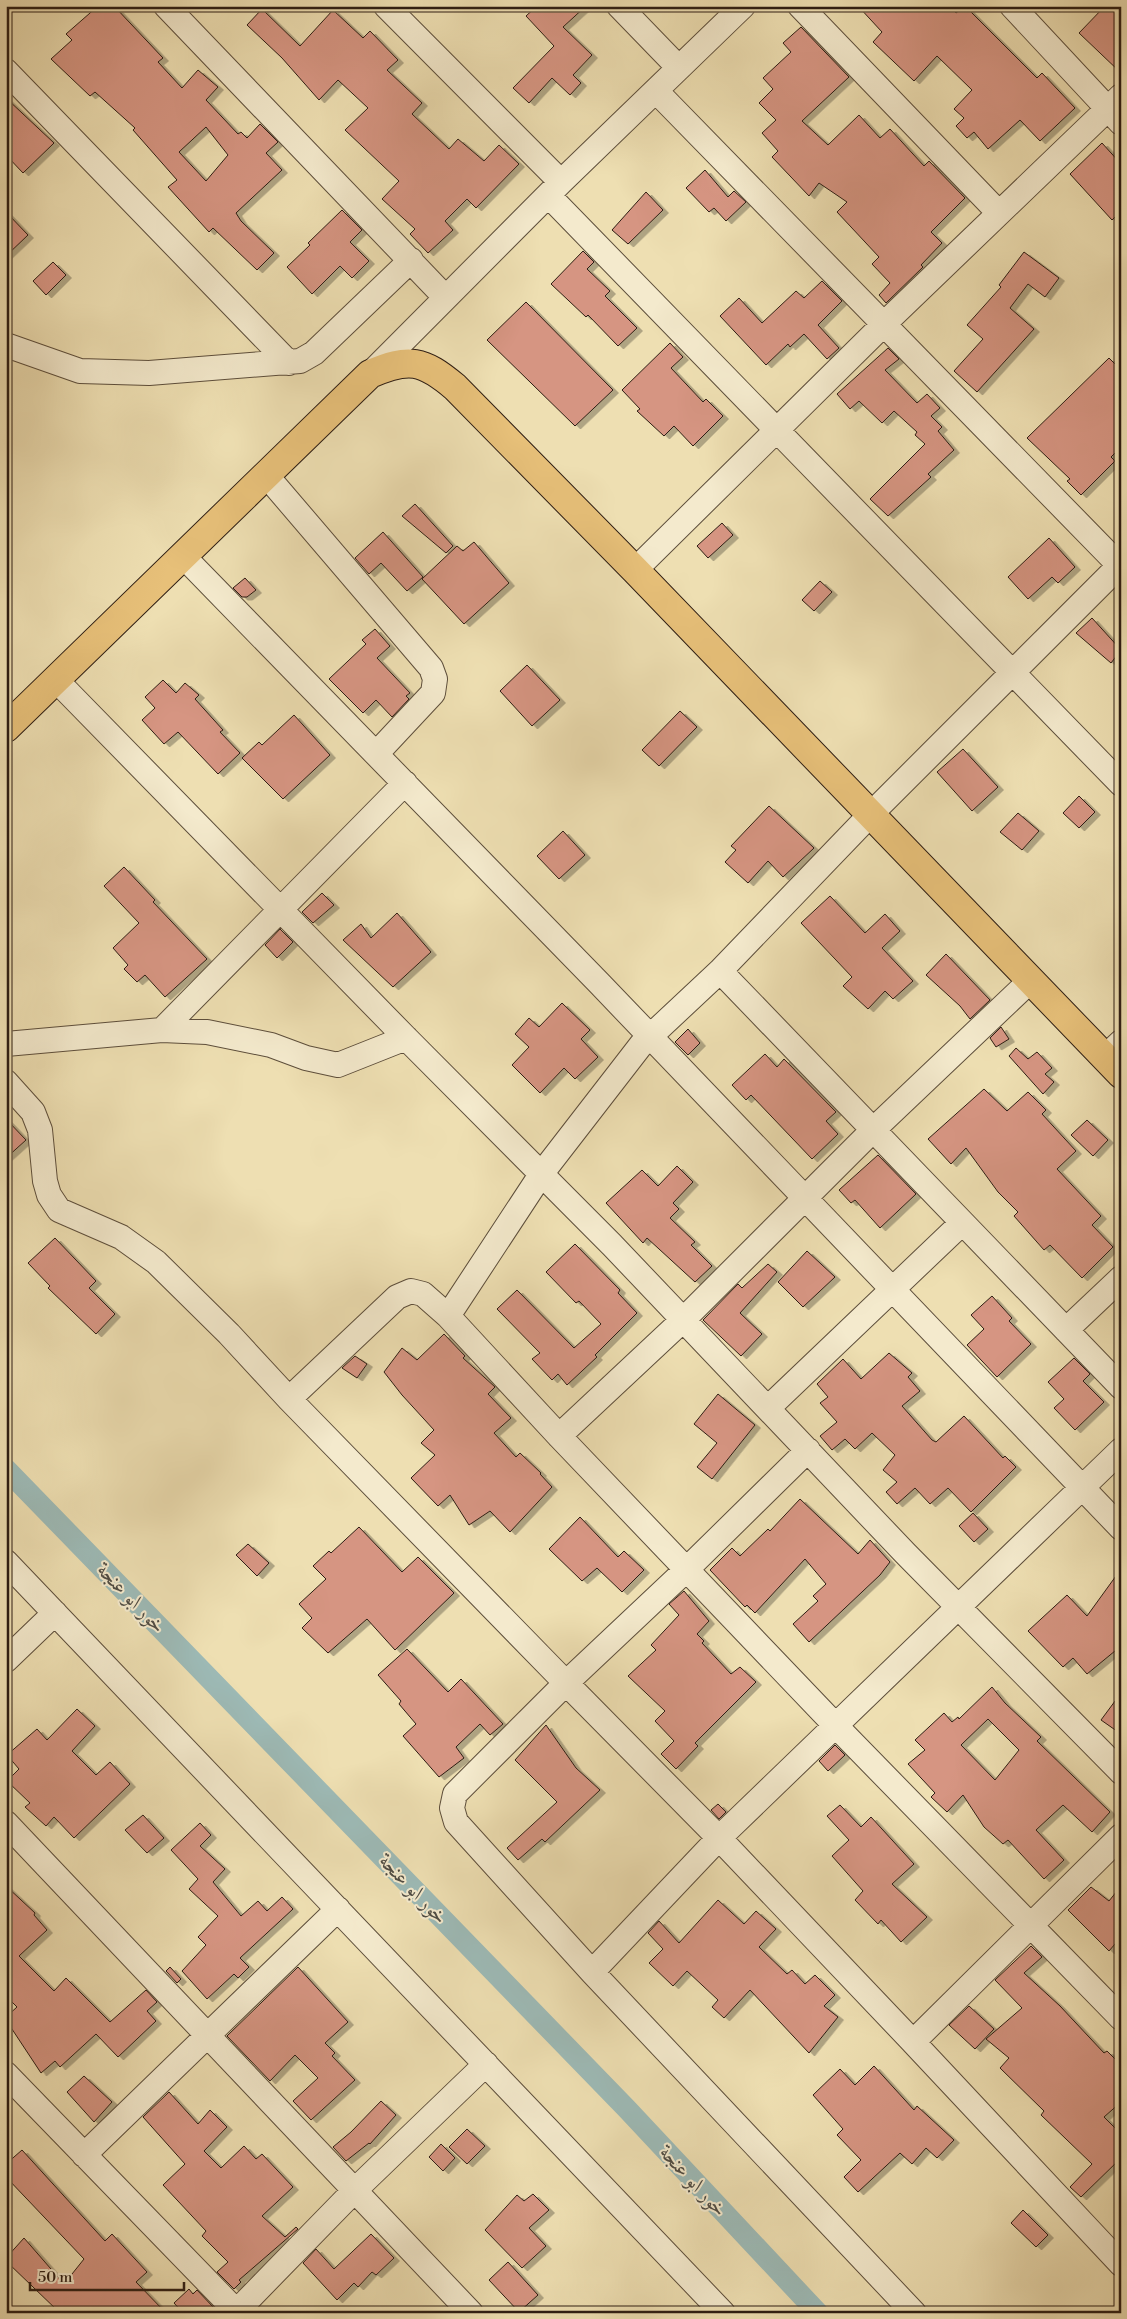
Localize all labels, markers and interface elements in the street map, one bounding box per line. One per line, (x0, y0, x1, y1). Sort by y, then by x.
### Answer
water label: خور ابو عنجة (90, 1557, 171, 1639)
water label: خور ابو عنجة (372, 1848, 453, 1930)
water label: خور ابو عنجة (652, 2139, 733, 2223)
scale bar (30, 2259, 184, 2291)
text: 50 m (38, 2268, 72, 2287)

